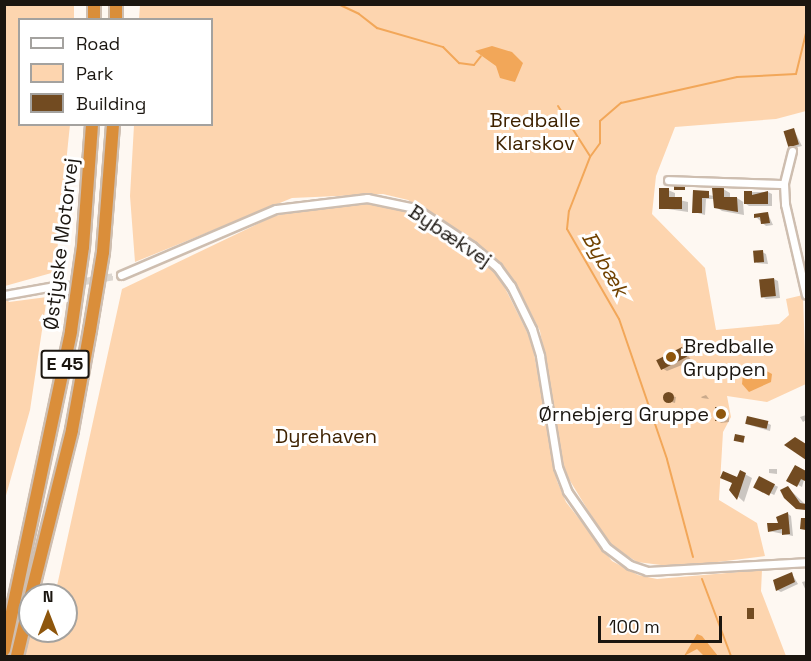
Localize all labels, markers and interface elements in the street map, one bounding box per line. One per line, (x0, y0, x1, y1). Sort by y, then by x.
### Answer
legend (18, 18, 213, 126)
text: Road (76, 32, 120, 55)
text: Park (76, 62, 113, 85)
text: Building (76, 92, 146, 115)
park label: Bredballe Klarskov (489, 109, 581, 156)
street label: Østjyske Motorvej (39, 157, 83, 331)
street label: Bybækvej (404, 200, 496, 272)
water label: Bybæk (576, 227, 634, 301)
place label: Bredballe Gruppen (683, 334, 774, 381)
road number: E 45 (40, 349, 90, 379)
marker: Bredballe Gruppen (664, 350, 678, 364)
place label: Ørnebjerg Gruppe (539, 402, 709, 426)
marker: Ørnebjerg Gruppe (714, 407, 728, 421)
park label: Dyrehaven (275, 424, 377, 448)
north arrow (18, 583, 78, 643)
text: N (43, 586, 53, 607)
scale bar (601, 604, 726, 642)
text: 100 m (609, 615, 660, 638)

